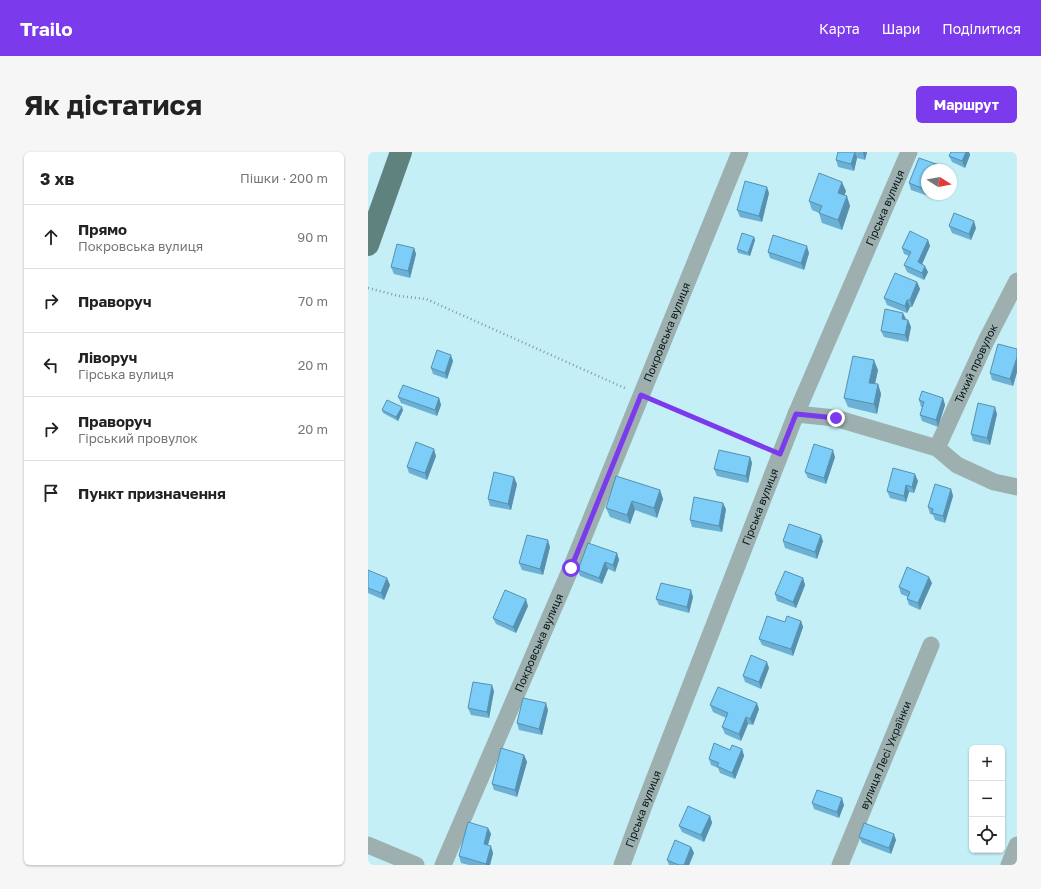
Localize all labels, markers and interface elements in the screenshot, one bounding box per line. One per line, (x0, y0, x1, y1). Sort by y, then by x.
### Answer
text: Trailo (20, 17, 73, 40)
text: Карта (819, 20, 860, 37)
text: Шари (882, 20, 920, 37)
text: Поділитися (942, 20, 1021, 37)
button: Маршрут (916, 86, 1017, 123)
text: Як дістатися (24, 88, 202, 121)
north arrow (921, 164, 957, 200)
text: 3 хв (40, 168, 74, 189)
street label: Гірська вулиця (862, 168, 907, 247)
text: Пішки · 200 m (240, 170, 328, 186)
text: Прямо (78, 220, 127, 238)
icon: ahead (40, 226, 62, 248)
text: 90 m (297, 229, 328, 245)
text: Покровська вулиця (78, 238, 203, 254)
street label: Покровська вулиця (640, 280, 692, 384)
icon: right (40, 290, 62, 312)
text: Праворуч (78, 292, 152, 310)
text: 70 m (298, 293, 328, 309)
street label: Тихий провулок (951, 321, 1000, 405)
text: Ліворуч (78, 348, 137, 366)
icon: left (40, 354, 62, 376)
text: 20 m (298, 357, 328, 373)
text: Гірська вулиця (78, 366, 174, 382)
route end (827, 409, 845, 427)
text: Праворуч (78, 412, 152, 430)
icon: right (40, 418, 62, 440)
text: 20 m (298, 421, 328, 437)
text: Гірський провулок (78, 430, 198, 446)
street label: Гірська вулиця (739, 466, 780, 547)
icon: arrive (40, 482, 62, 504)
text: Пункт призначення (78, 484, 226, 502)
route start (562, 559, 580, 577)
street label: Покровська вулиця (511, 591, 565, 694)
street label: вулиця Лесі Українки (857, 699, 913, 811)
map controls (969, 745, 1005, 853)
button: + (969, 745, 1005, 781)
street label: Гірська вулиця (622, 768, 663, 849)
button: − (969, 781, 1005, 817)
button: locate (969, 817, 1005, 853)

